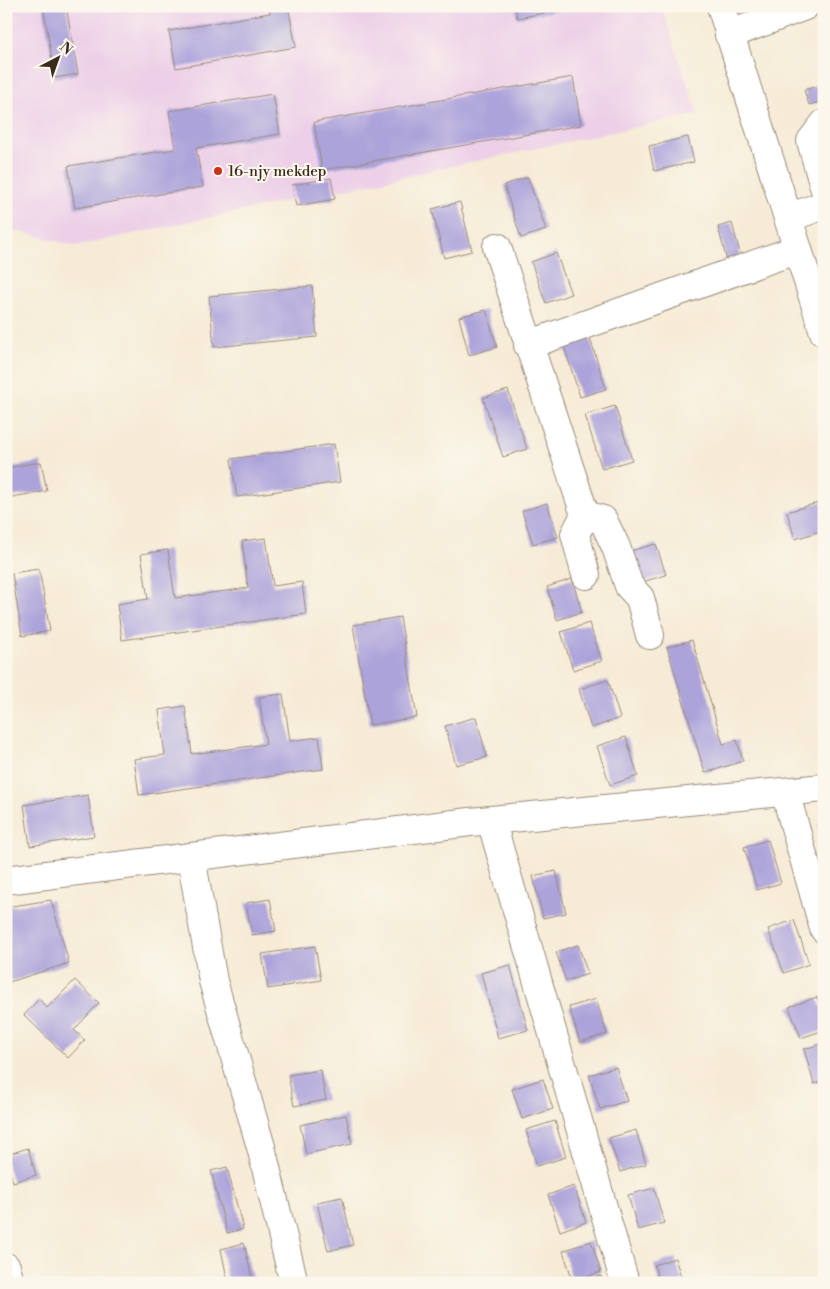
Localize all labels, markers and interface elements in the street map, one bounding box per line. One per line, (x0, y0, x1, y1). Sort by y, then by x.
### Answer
north arrow (32, 32, 82, 82)
text: N (56, 39, 76, 59)
place label: 16-njy mekdep (228, 162, 327, 181)
marker: 16-njy mekdep (212, 165, 224, 177)

